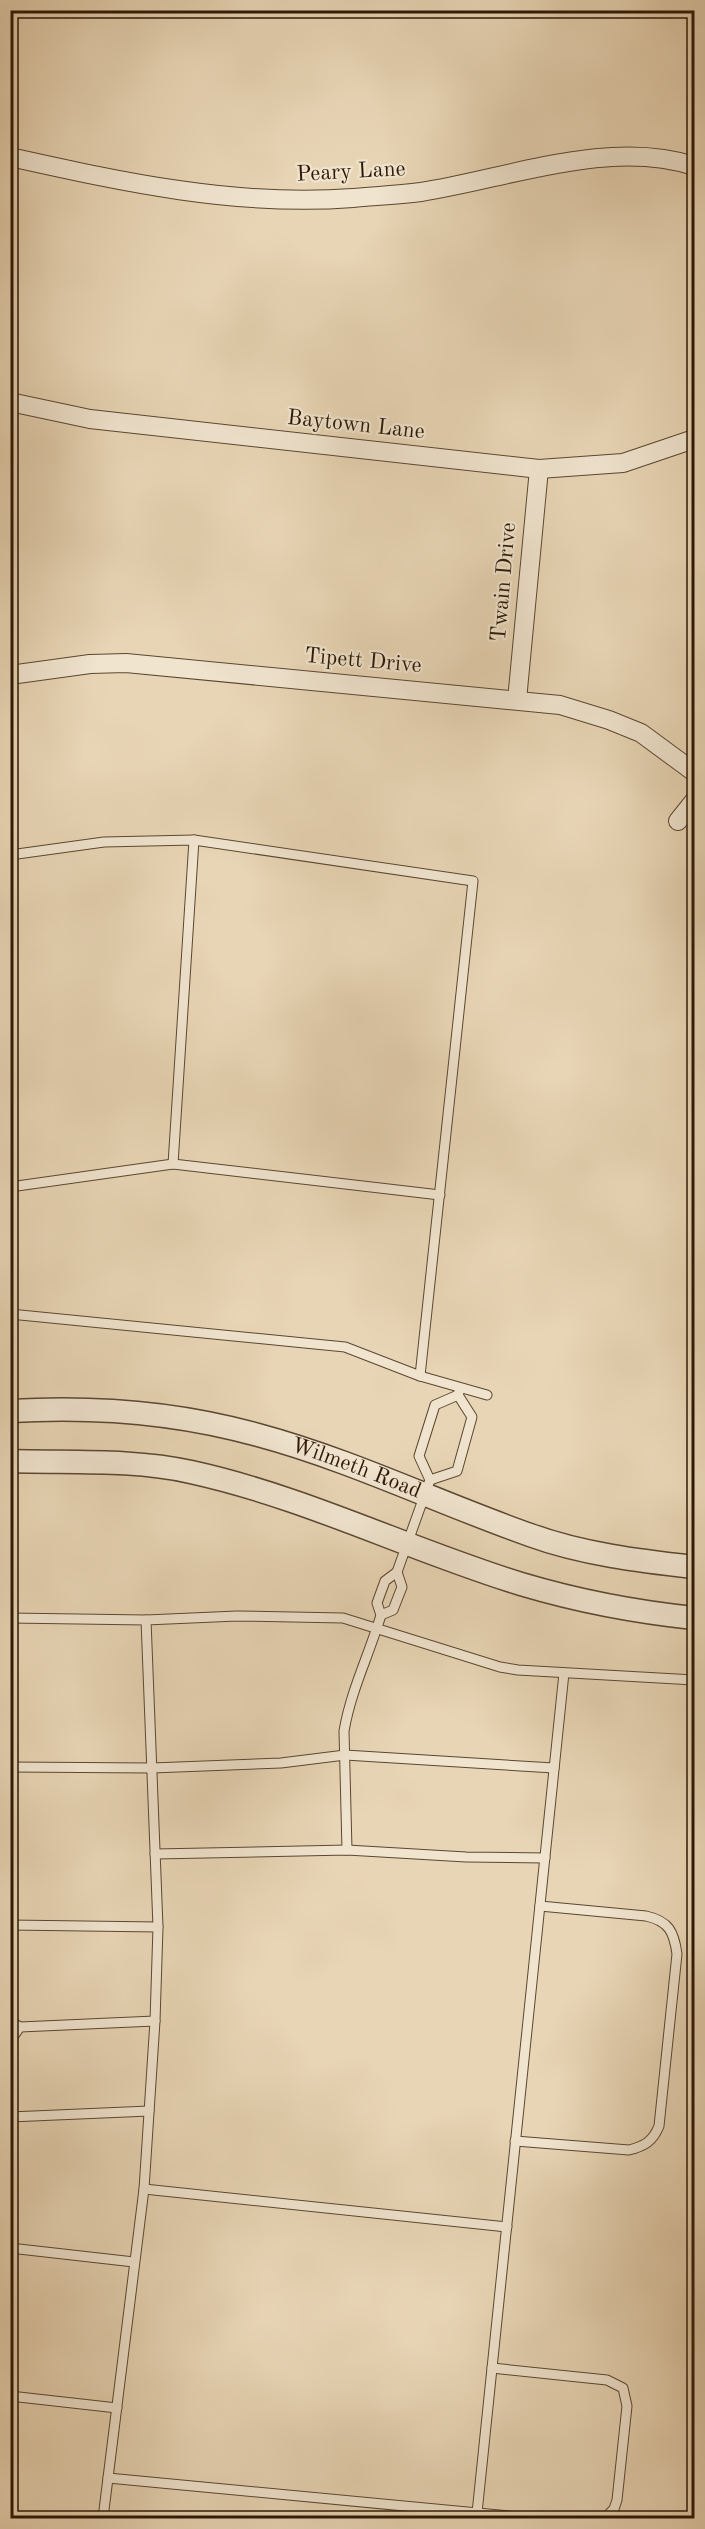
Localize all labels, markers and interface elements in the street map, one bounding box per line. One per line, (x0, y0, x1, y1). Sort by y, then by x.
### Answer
street label: Peary Lane (296, 158, 406, 186)
street label: Baytown Lane (286, 407, 426, 443)
street label: Twain Drive (488, 521, 520, 643)
street label: Tipett Drive (303, 645, 423, 677)
street label: Wilmeth Road (288, 1434, 424, 1503)

